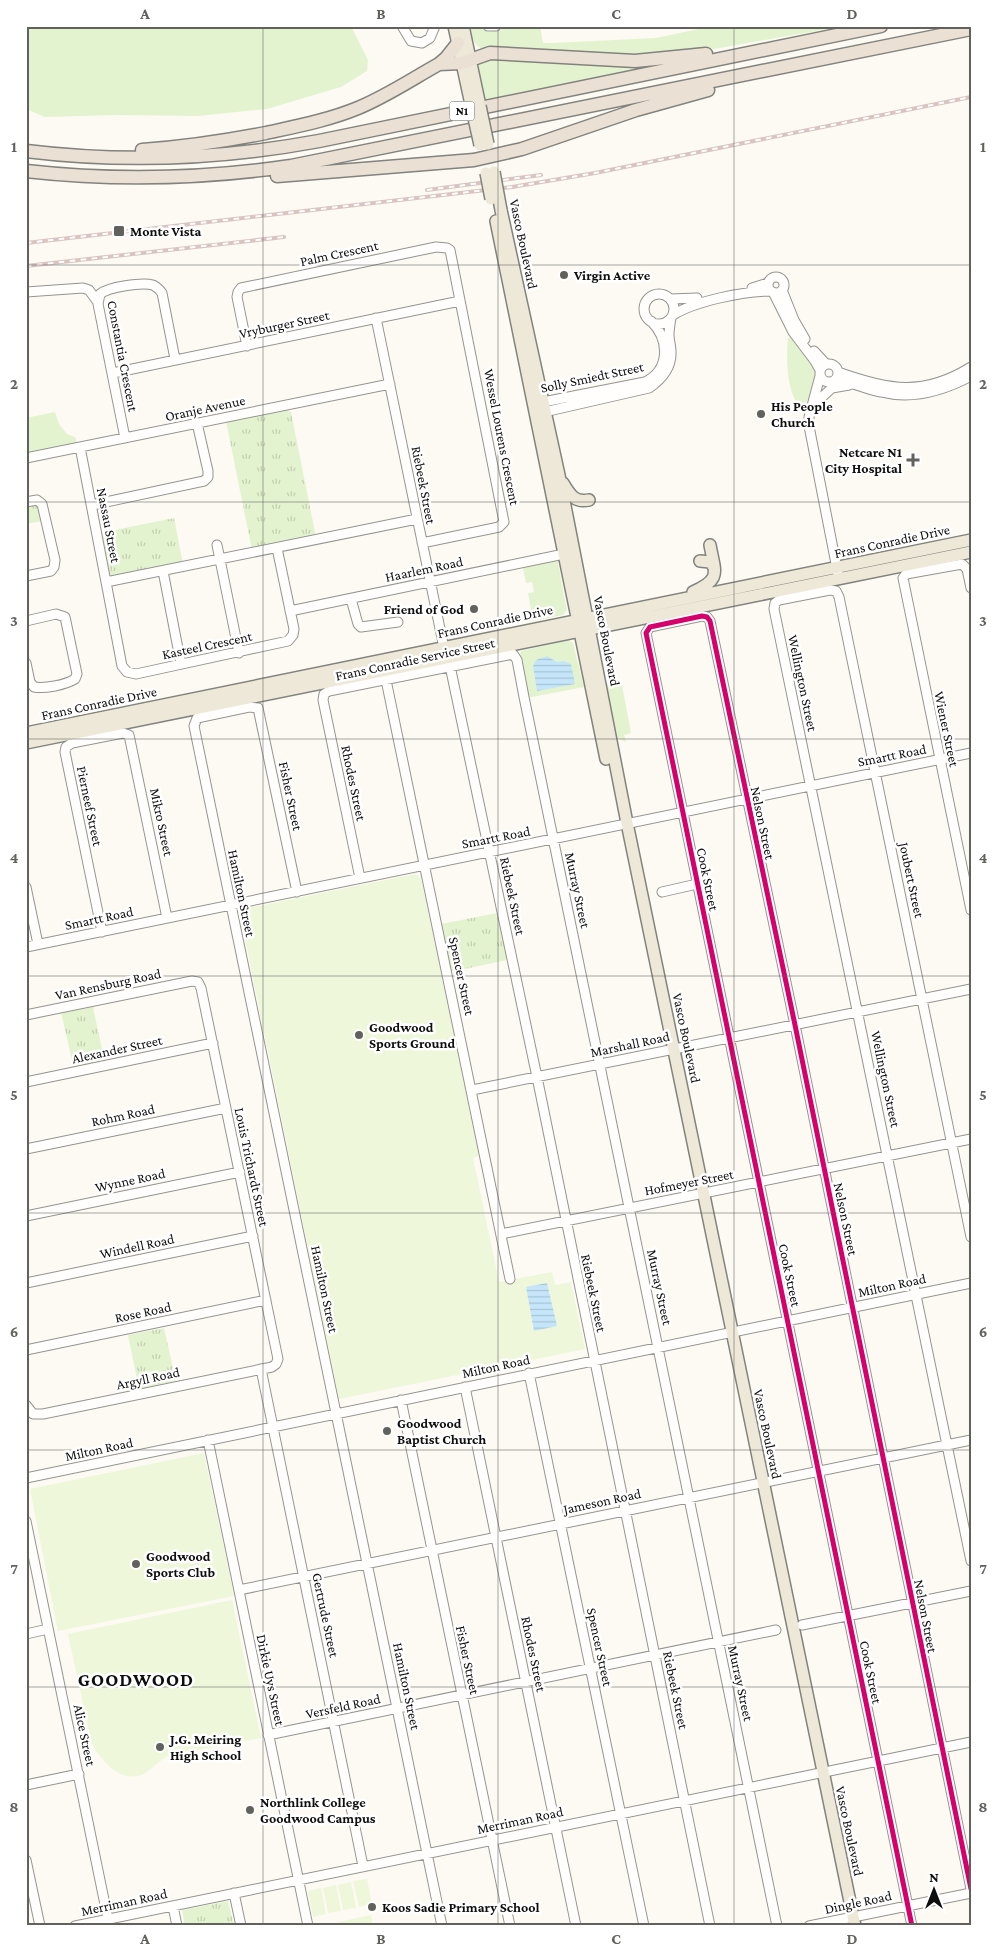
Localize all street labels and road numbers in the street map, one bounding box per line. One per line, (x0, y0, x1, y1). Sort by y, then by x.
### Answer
road number: N1 (450, 102, 474, 120)
street label: Vasco Boulevard (507, 198, 541, 291)
street label: Palm Crescent (298, 237, 380, 269)
street label: Constantia Crescent (104, 299, 142, 413)
street label: Vryburger Street (237, 307, 331, 341)
street label: Solly Smiedt Street (539, 358, 645, 396)
street label: Wessel Lourens Crescent (481, 368, 523, 507)
street label: Oranje Avenue (163, 392, 247, 425)
street label: Riebeek Street (409, 445, 439, 526)
street label: Nassau Street (94, 486, 124, 564)
street label: Frans Conradie Drive (833, 521, 951, 561)
street label: Haarlem Road (384, 553, 465, 585)
street label: Vasco Boulevard (590, 595, 624, 688)
street label: Frans Conradie Drive (436, 601, 554, 641)
street label: Kasteel Crescent (161, 628, 254, 662)
street label: Wellington Street (785, 633, 821, 733)
street label: Frans Conradie Service Street (334, 634, 496, 684)
street label: Frans Conradie Drive (40, 683, 158, 723)
street label: Wiener Street (931, 690, 963, 768)
street label: Smartt Road (856, 740, 928, 769)
street label: Rhodes Street (338, 744, 370, 823)
street label: Fisher Street (276, 760, 306, 832)
street label: Pierneef Street (74, 765, 106, 848)
street label: Nelson Street (747, 785, 779, 861)
street label: Mikro Street (147, 787, 177, 858)
street label: Smartt Road (460, 822, 532, 851)
street label: Joubert Street (896, 839, 928, 920)
street label: Cook Street (694, 846, 723, 912)
street label: Hamilton Street (225, 848, 259, 938)
street label: Murray Street (562, 851, 594, 930)
street label: Riebeek Street (497, 856, 529, 937)
street label: Smartt Road (63, 903, 135, 933)
street label: Spencer Street (446, 935, 478, 1017)
street label: Van Rensburg Road (54, 965, 163, 1003)
street label: Vasco Boulevard (670, 992, 704, 1085)
street label: Marshall Road (589, 1028, 672, 1060)
street label: Wellington Street (868, 1029, 904, 1129)
street label: Alexander Street (70, 1032, 164, 1066)
street label: Rohm Road (90, 1100, 157, 1130)
street label: Louis Trichardt Street (232, 1106, 273, 1228)
street label: Wynne Road (93, 1165, 167, 1195)
street label: Hofmeyer Street (643, 1165, 735, 1198)
street label: Nelson Street (830, 1181, 862, 1257)
street label: Windell Road (98, 1230, 176, 1262)
street label: Cook Street (776, 1242, 805, 1308)
street label: Hamilton Street (308, 1244, 342, 1334)
street label: Murray Street (644, 1248, 676, 1327)
street label: Riebeek Street (578, 1253, 610, 1334)
street label: Milton Road (857, 1270, 928, 1300)
street label: Rose Road (113, 1298, 173, 1326)
street label: Milton Road (461, 1351, 532, 1381)
street label: Argyll Road (115, 1363, 182, 1393)
street label: Vasco Boulevard (751, 1388, 785, 1481)
street label: Milton Road (64, 1434, 135, 1464)
street label: Jameson Road (560, 1485, 643, 1517)
street label: Gertrude Street (309, 1571, 343, 1659)
street label: Nelson Street (911, 1578, 941, 1654)
street label: Spencer Street (584, 1606, 616, 1688)
street label: Rhodes Street (518, 1615, 550, 1694)
street label: Fisher Street (453, 1624, 483, 1696)
street label: Dirkie Uys Street (253, 1633, 289, 1728)
street label: Cook Street (857, 1639, 886, 1705)
street label: Hamilton Street (390, 1641, 424, 1731)
street label: Murray Street (725, 1644, 757, 1723)
street label: Riebeek Street (660, 1650, 692, 1731)
street label: Versfeld Road (304, 1690, 383, 1722)
street label: Alice Street (71, 1703, 99, 1768)
street label: Vasco Boulevard (833, 1785, 867, 1878)
street label: Merriman Road (475, 1803, 565, 1837)
street label: Merriman Road (79, 1885, 169, 1919)
street label: Dingle Road (823, 1887, 894, 1917)

